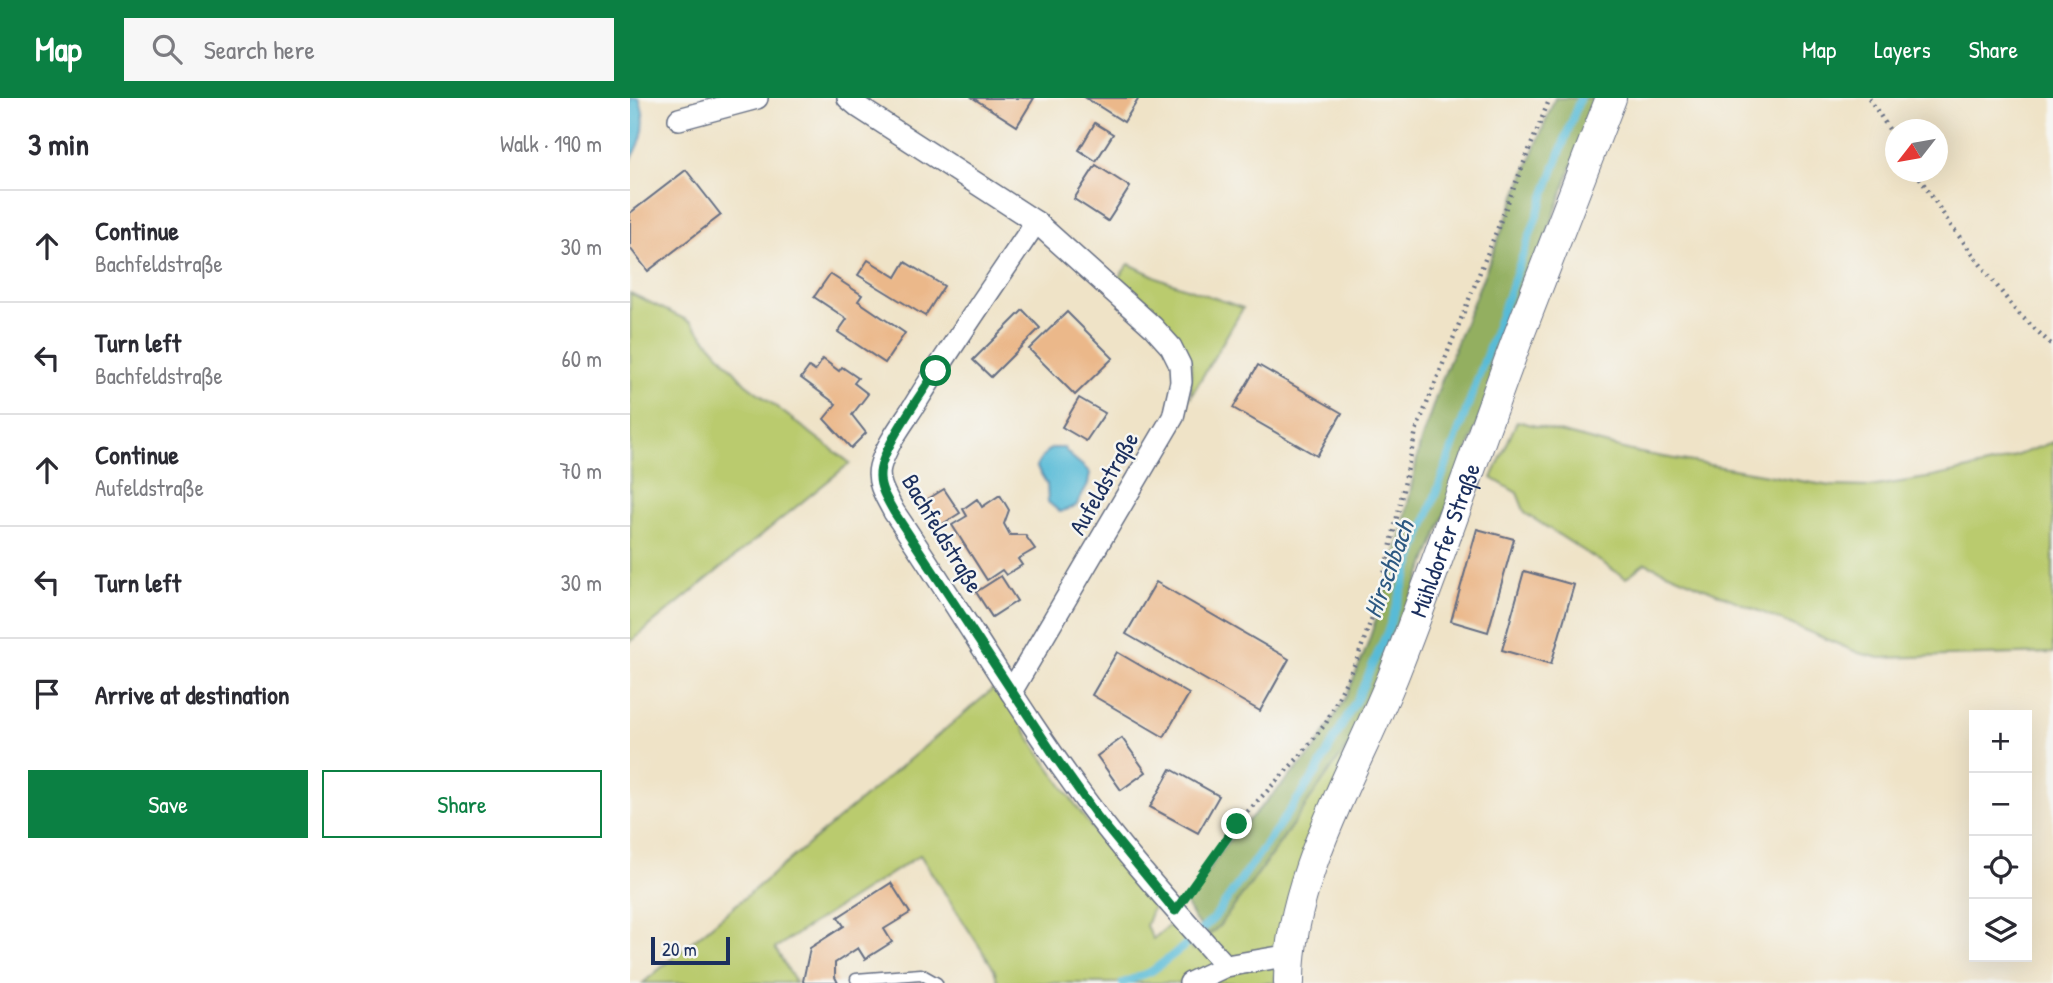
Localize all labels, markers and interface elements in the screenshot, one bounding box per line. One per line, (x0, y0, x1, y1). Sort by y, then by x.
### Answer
search box (124, 18, 614, 81)
text: Map (35, 27, 82, 71)
icon: search (148, 30, 186, 68)
text: Search here (204, 32, 315, 67)
text: Map (1802, 33, 1836, 65)
text: Layers (1874, 33, 1931, 65)
text: Share (1969, 33, 2018, 65)
north arrow (1885, 119, 1948, 182)
text: 3 min (28, 124, 89, 164)
text: Walk · 190 m (500, 128, 602, 159)
text: Continue (95, 213, 179, 248)
icon: ahead (28, 227, 66, 265)
text: 30 m (560, 231, 602, 262)
text: Bachfeldstraße (95, 248, 223, 279)
text: Turn left (95, 325, 181, 360)
icon: left (28, 339, 66, 377)
text: 60 m (562, 343, 602, 374)
route start (920, 355, 951, 386)
text: Bachfeldstraße (95, 360, 223, 391)
street label: Aufeldstraße (1061, 425, 1145, 540)
text: Continue (95, 437, 179, 472)
icon: ahead (28, 451, 66, 489)
text: 70 m (559, 455, 602, 486)
street label: Mühldorfer Straße (1402, 458, 1487, 622)
street label: Bachfeldstraße (895, 468, 991, 599)
text: Aufeldstraße (95, 472, 204, 503)
water label: Hirschbach (1354, 514, 1422, 622)
icon: left (28, 563, 66, 601)
text: Turn left (95, 565, 181, 600)
text: 30 m (560, 567, 602, 598)
icon: arrive (28, 675, 66, 713)
text: Arrive at destination (95, 677, 290, 712)
map controls (1969, 710, 2032, 962)
button: + (1969, 710, 2032, 773)
button: Save (28, 770, 308, 838)
button: Share (322, 770, 602, 838)
button: − (1969, 773, 2032, 836)
route end (1221, 808, 1252, 839)
button: locate (1969, 836, 2032, 899)
button: layers (1969, 899, 2032, 962)
scale bar (651, 934, 730, 966)
text: 20 m (662, 936, 697, 962)

